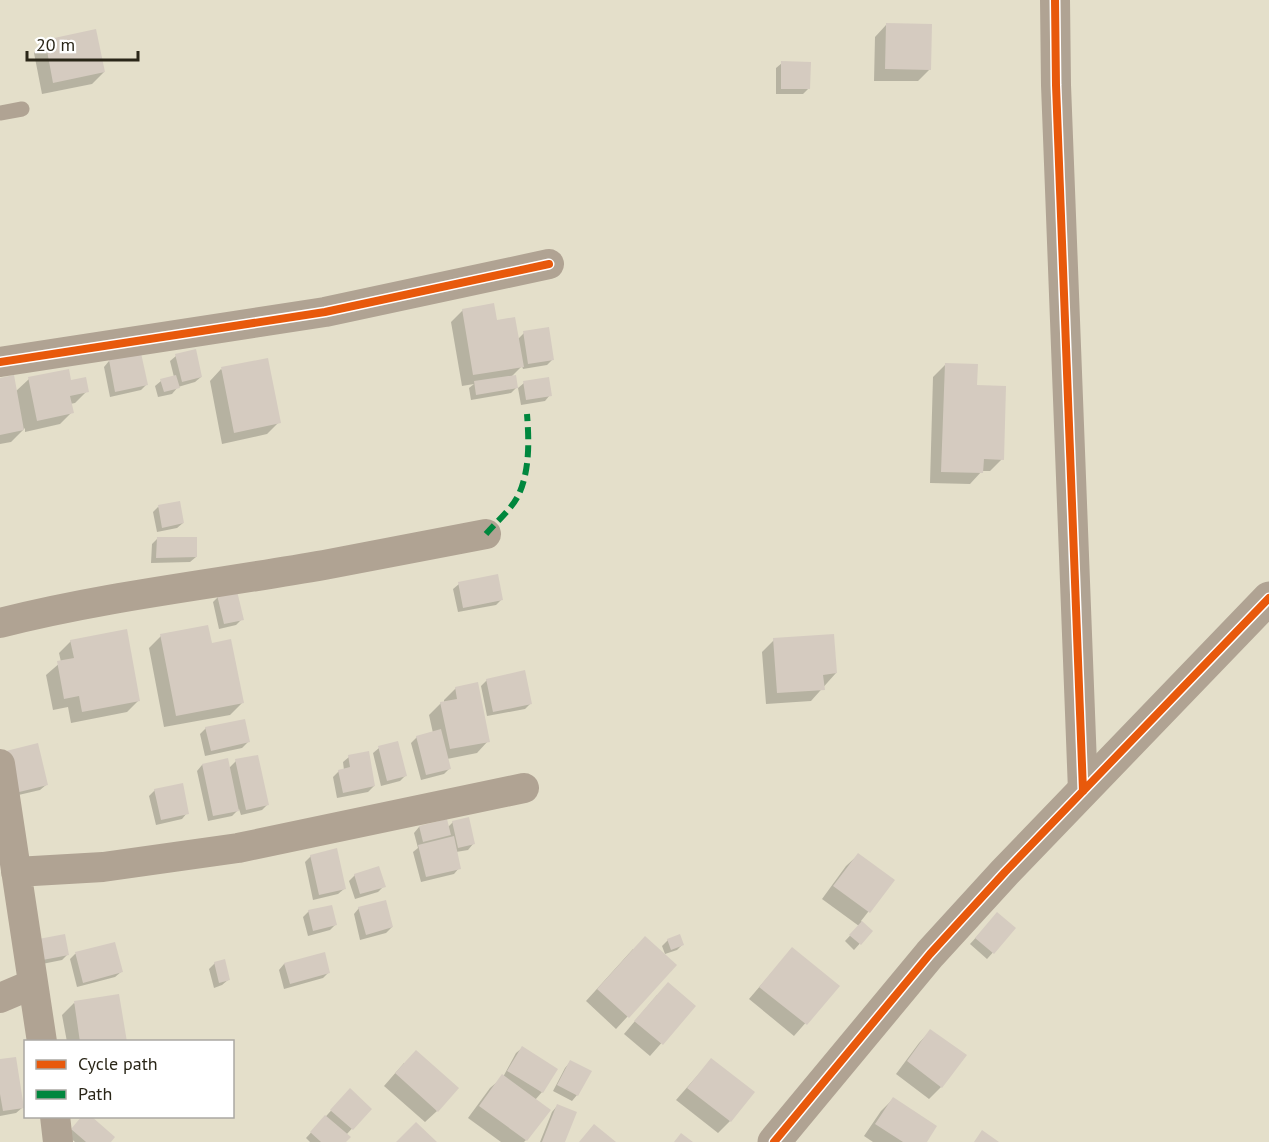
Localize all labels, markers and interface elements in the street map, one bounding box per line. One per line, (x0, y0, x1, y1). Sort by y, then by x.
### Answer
scale bar (27, 24, 138, 62)
text: 20 m (36, 33, 75, 56)
legend (24, 1040, 234, 1118)
text: Cycle path (78, 1052, 158, 1075)
text: Path (78, 1082, 112, 1105)

